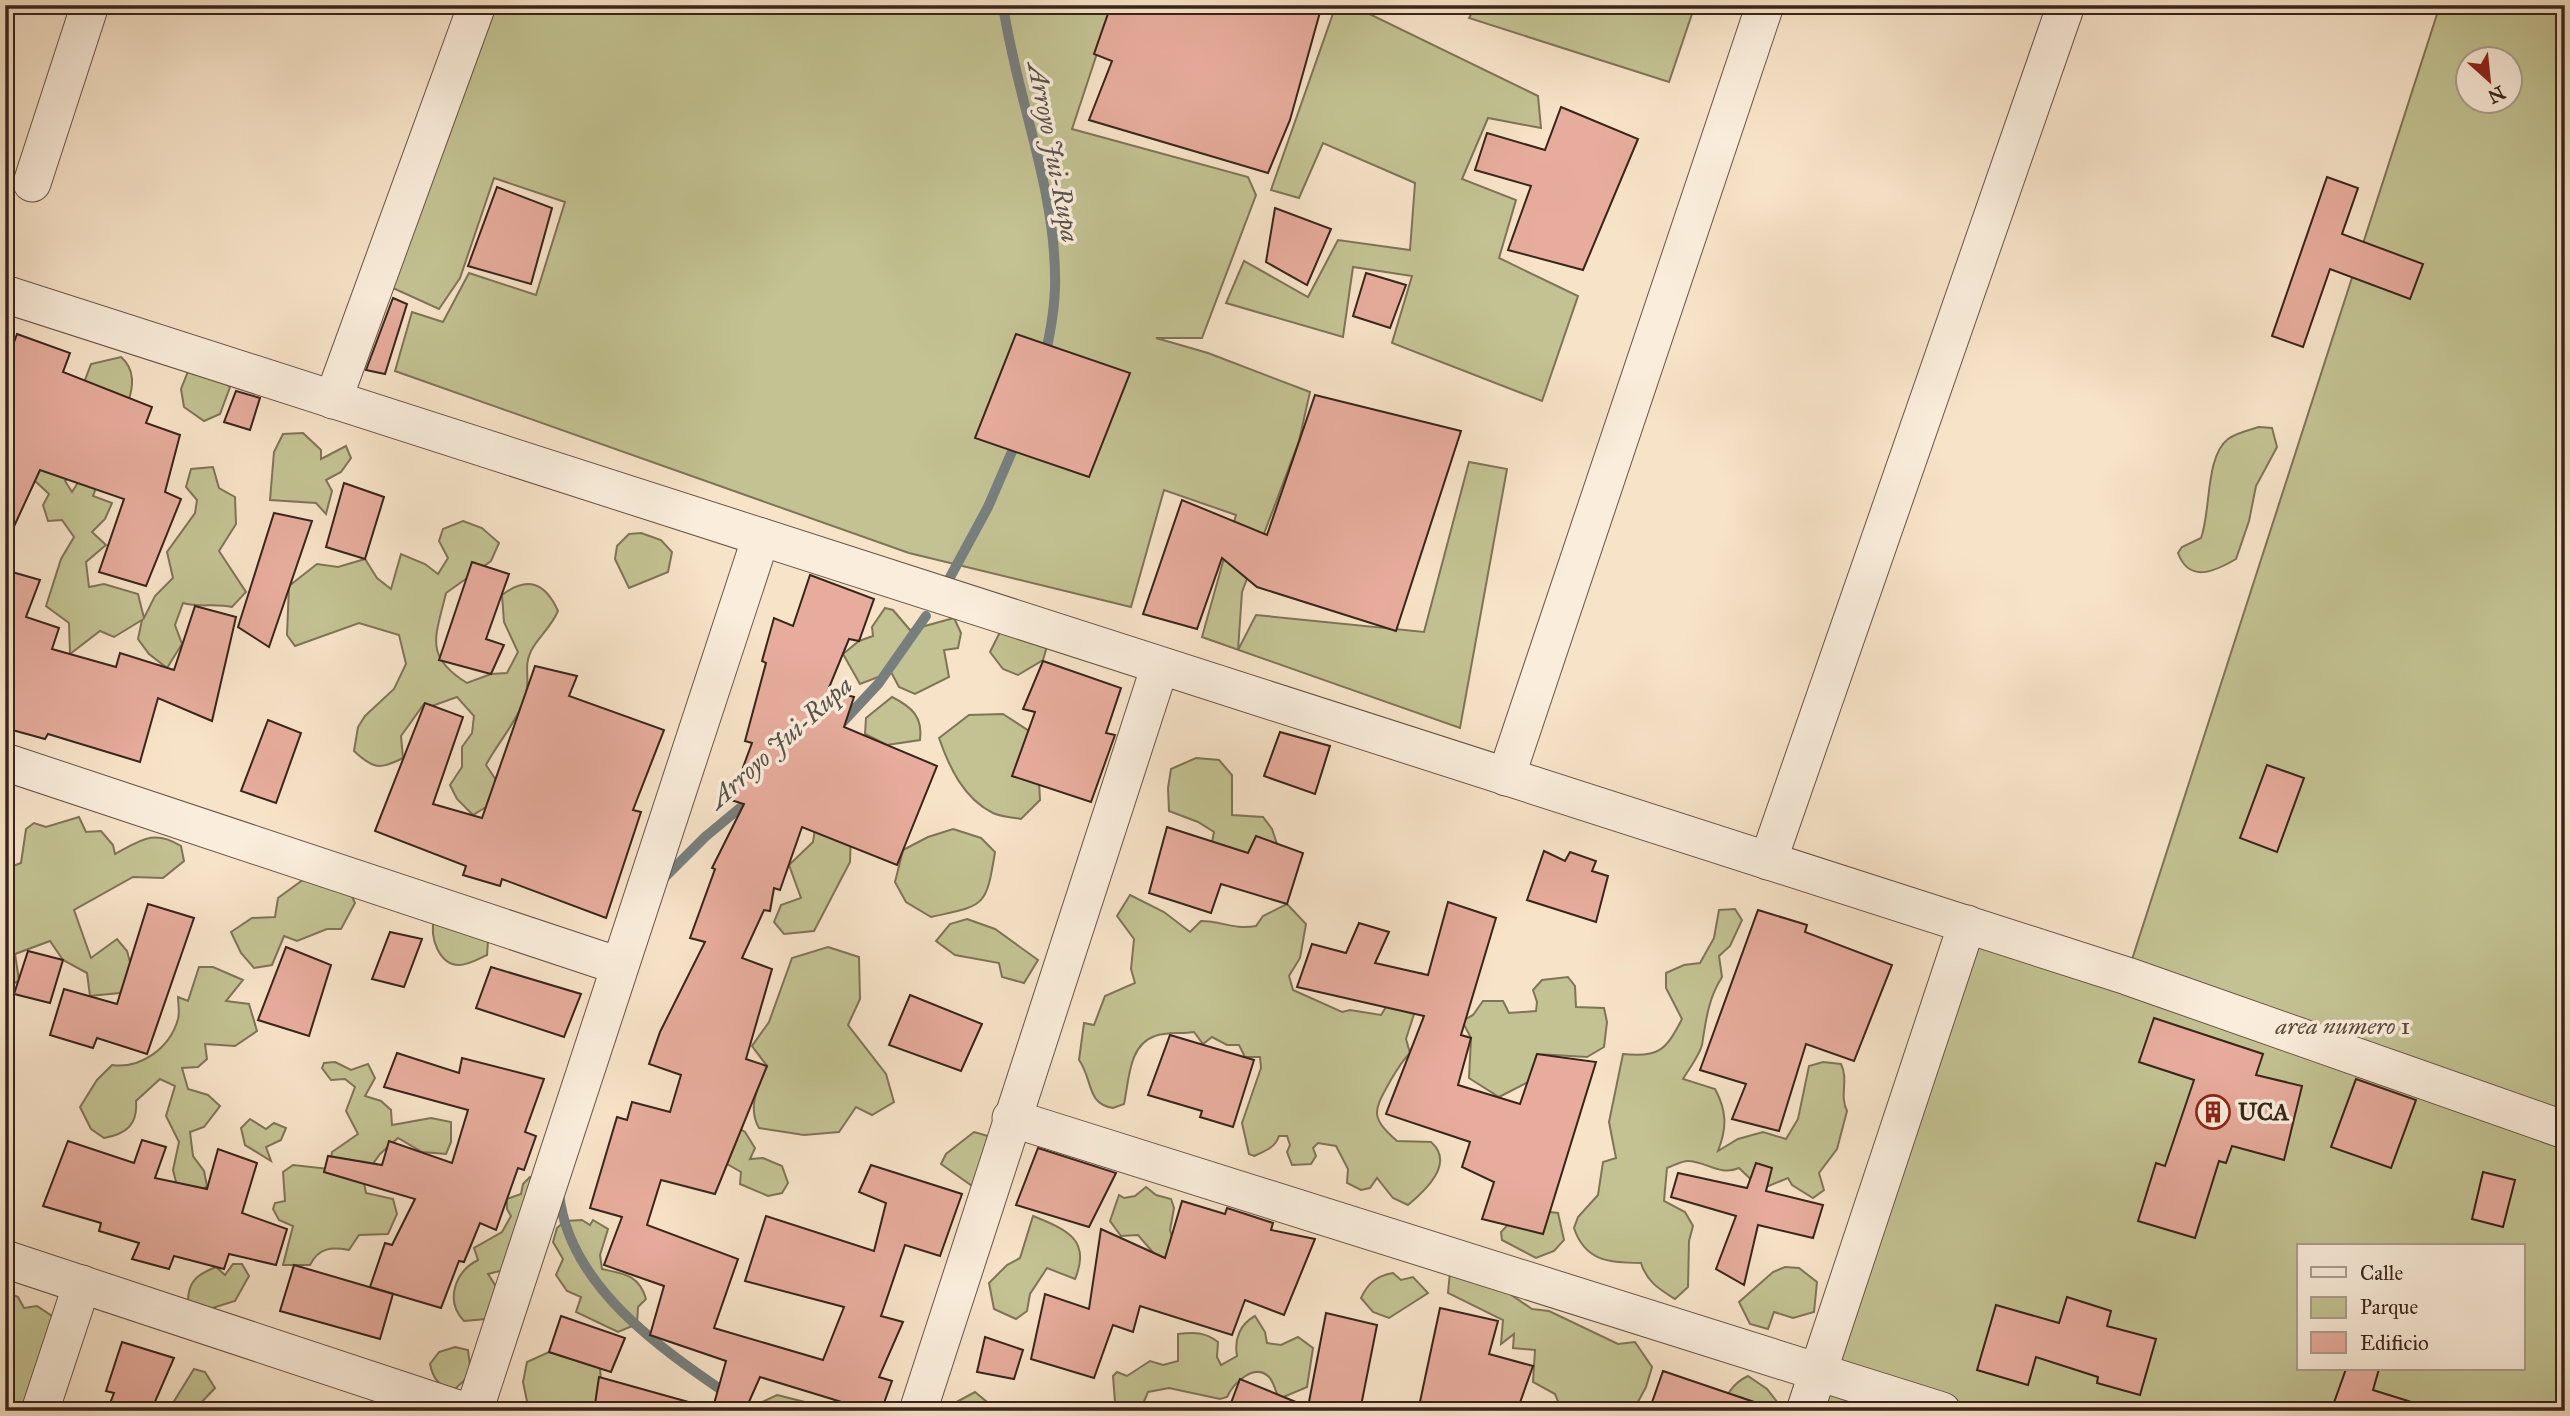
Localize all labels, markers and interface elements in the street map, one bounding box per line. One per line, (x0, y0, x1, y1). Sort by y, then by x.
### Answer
north arrow (2454, 46, 2524, 116)
water label: Arroyo Jui-Rupa (1019, 56, 1087, 245)
text: N (2484, 81, 2509, 109)
water label: Arroyo Jui-Rupa (699, 669, 859, 818)
park label: area numero 1 (2275, 1011, 2410, 1041)
building icon: UCA (2194, 1093, 2232, 1131)
place label: UCA (2238, 1097, 2290, 1127)
legend (2297, 1244, 2524, 1370)
text: Calle (2360, 1260, 2403, 1286)
text: Parque (2360, 1294, 2419, 1320)
text: Edificio (2360, 1330, 2429, 1356)

